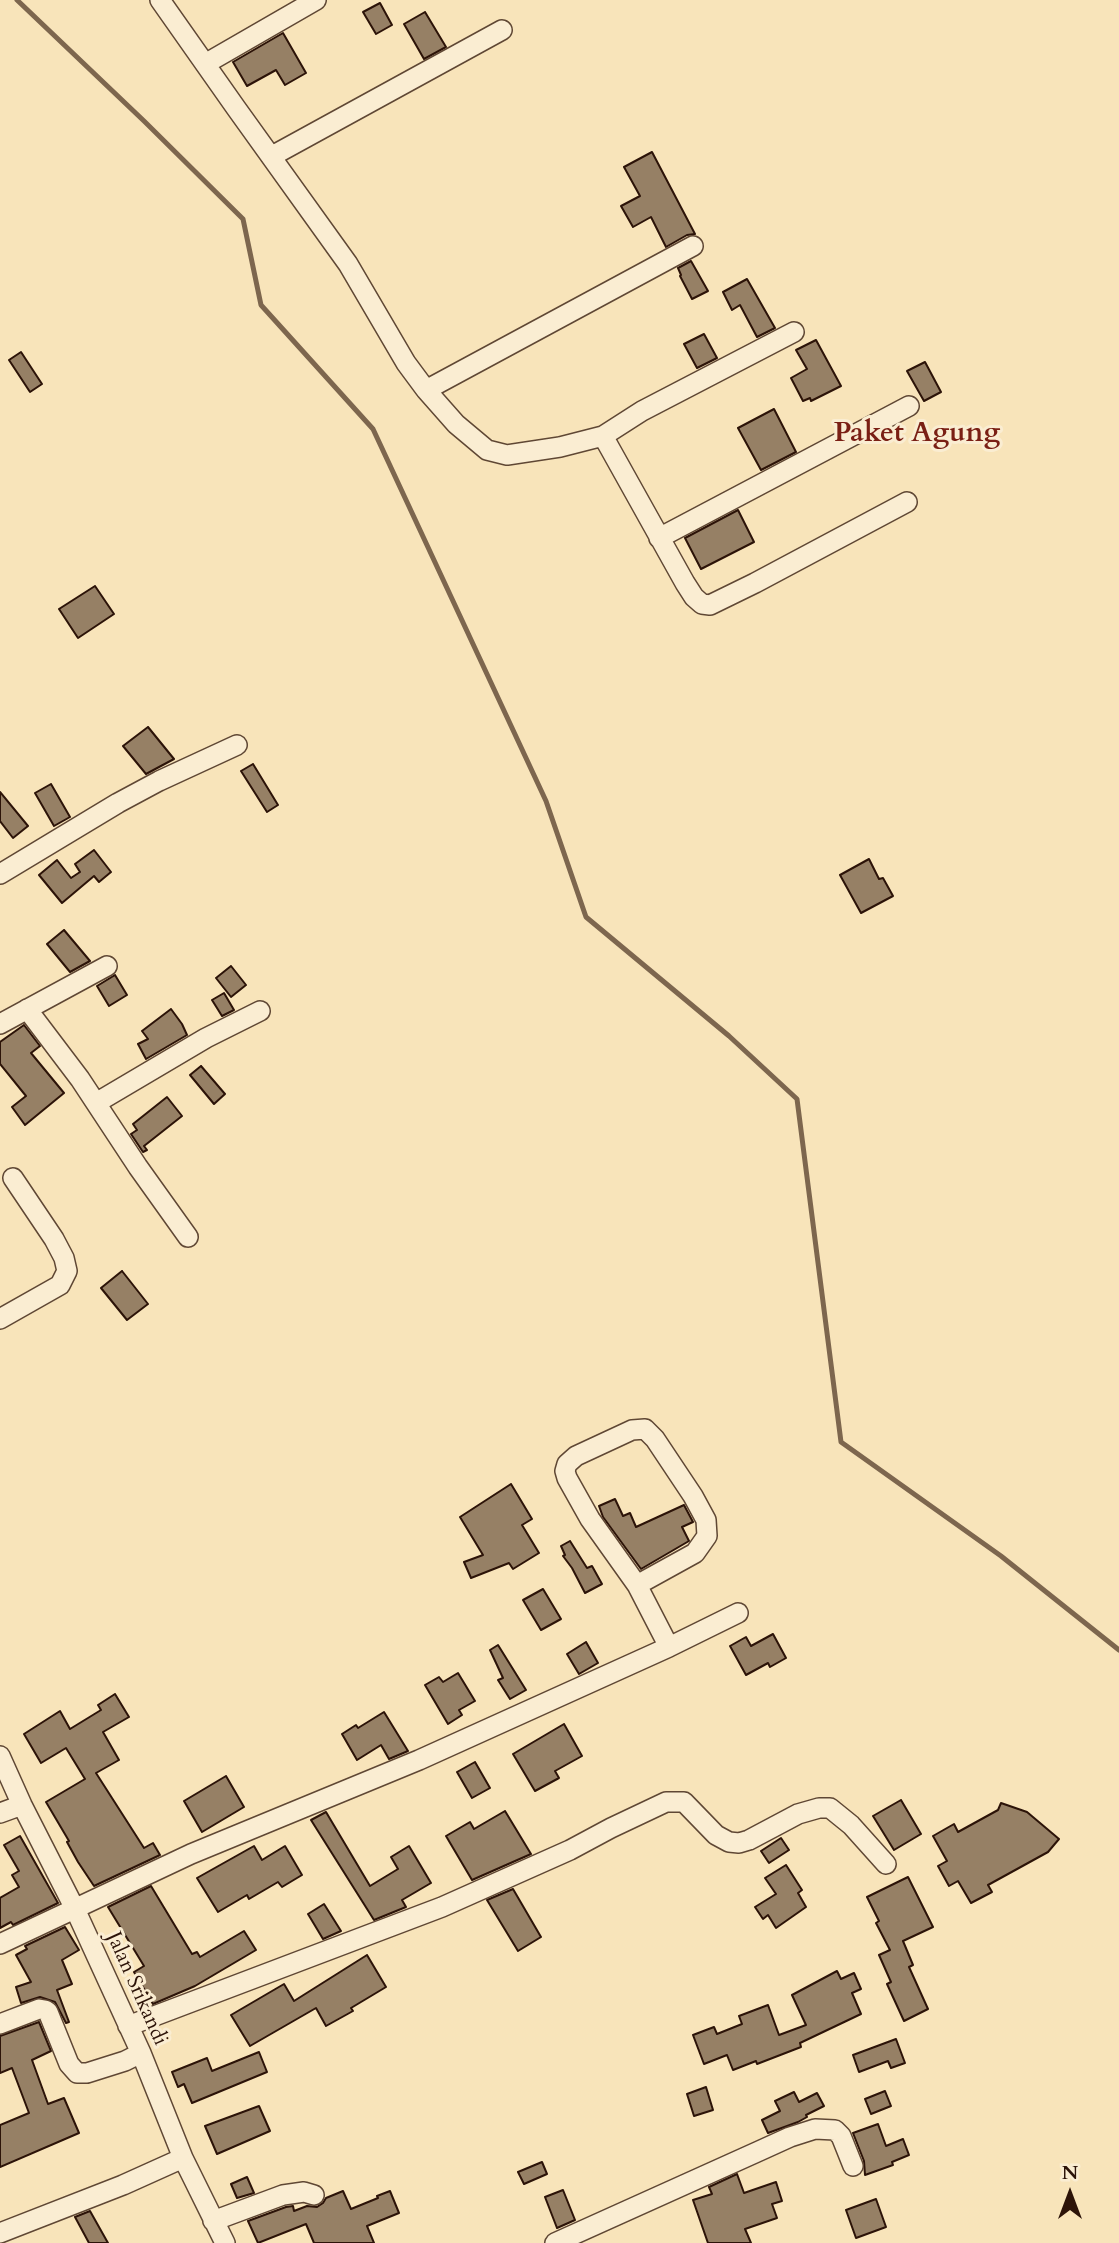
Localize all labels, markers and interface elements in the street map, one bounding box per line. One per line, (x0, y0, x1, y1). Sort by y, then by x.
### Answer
district label: Paket Agung (834, 418, 1000, 452)
street label: Jalan Srikandi (100, 1928, 172, 2050)
north arrow (1035, 2159, 1105, 2229)
text: N (1062, 2160, 1078, 2186)

